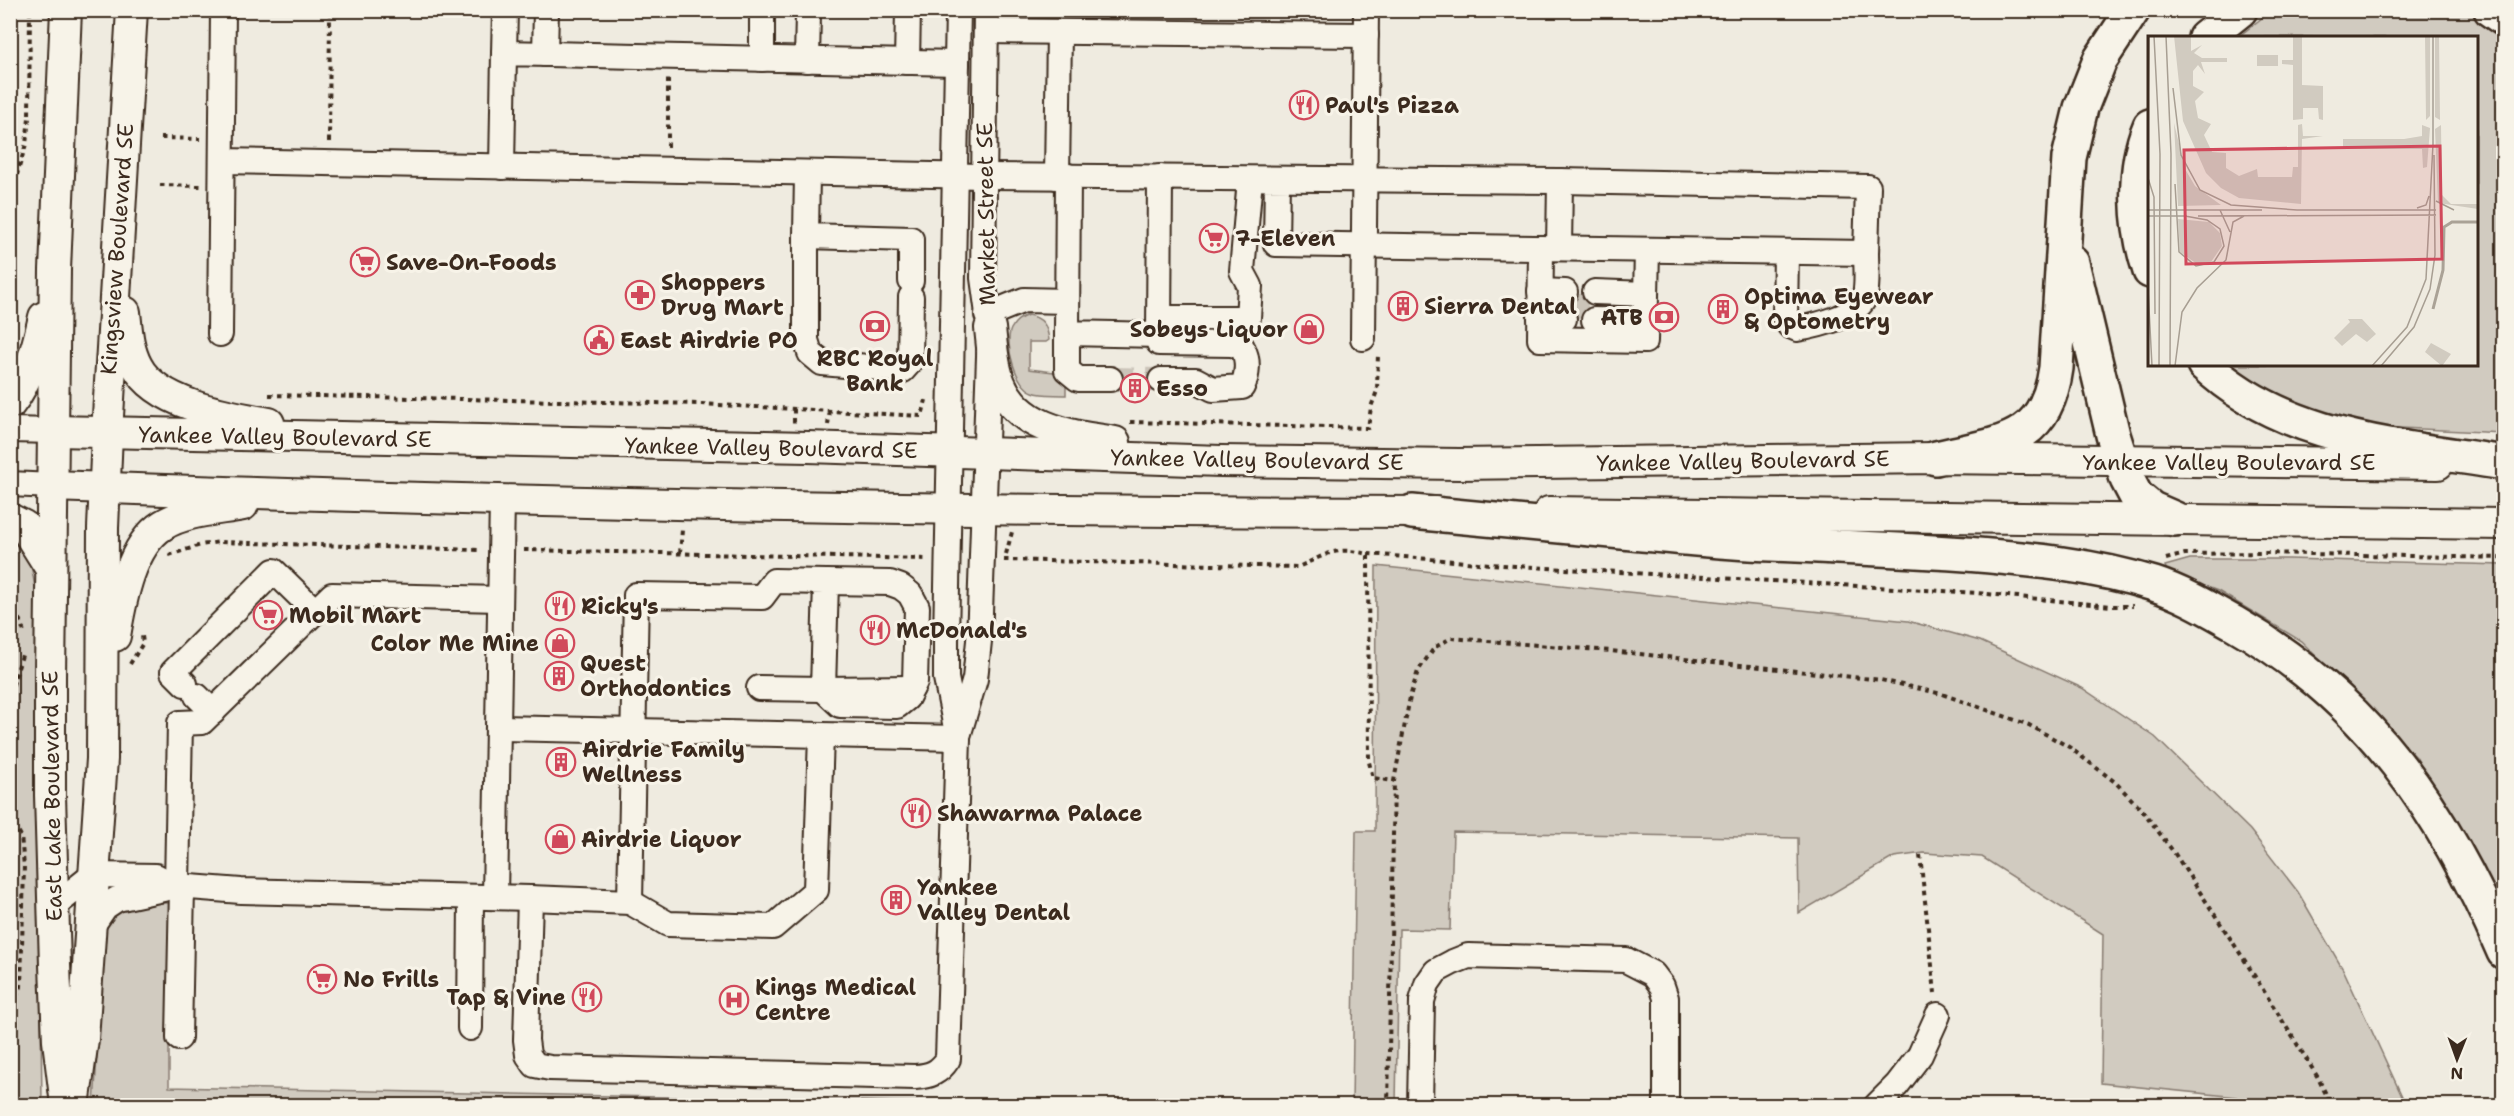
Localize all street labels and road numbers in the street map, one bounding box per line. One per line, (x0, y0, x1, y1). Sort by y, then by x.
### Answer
street label: Kingsview Boulevard SE (94, 122, 140, 376)
street label: Market Street SE (970, 122, 1002, 306)
street label: Yankee Valley Boulevard SE (138, 420, 432, 454)
street label: Yankee Valley Boulevard SE (624, 431, 918, 465)
street label: Yankee Valley Boulevard SE (1110, 443, 1404, 477)
street label: Yankee Valley Boulevard SE (1596, 444, 1890, 478)
street label: Yankee Valley Boulevard SE (2082, 448, 2376, 477)
street label: East Lake Boulevard SE (35, 670, 69, 922)

